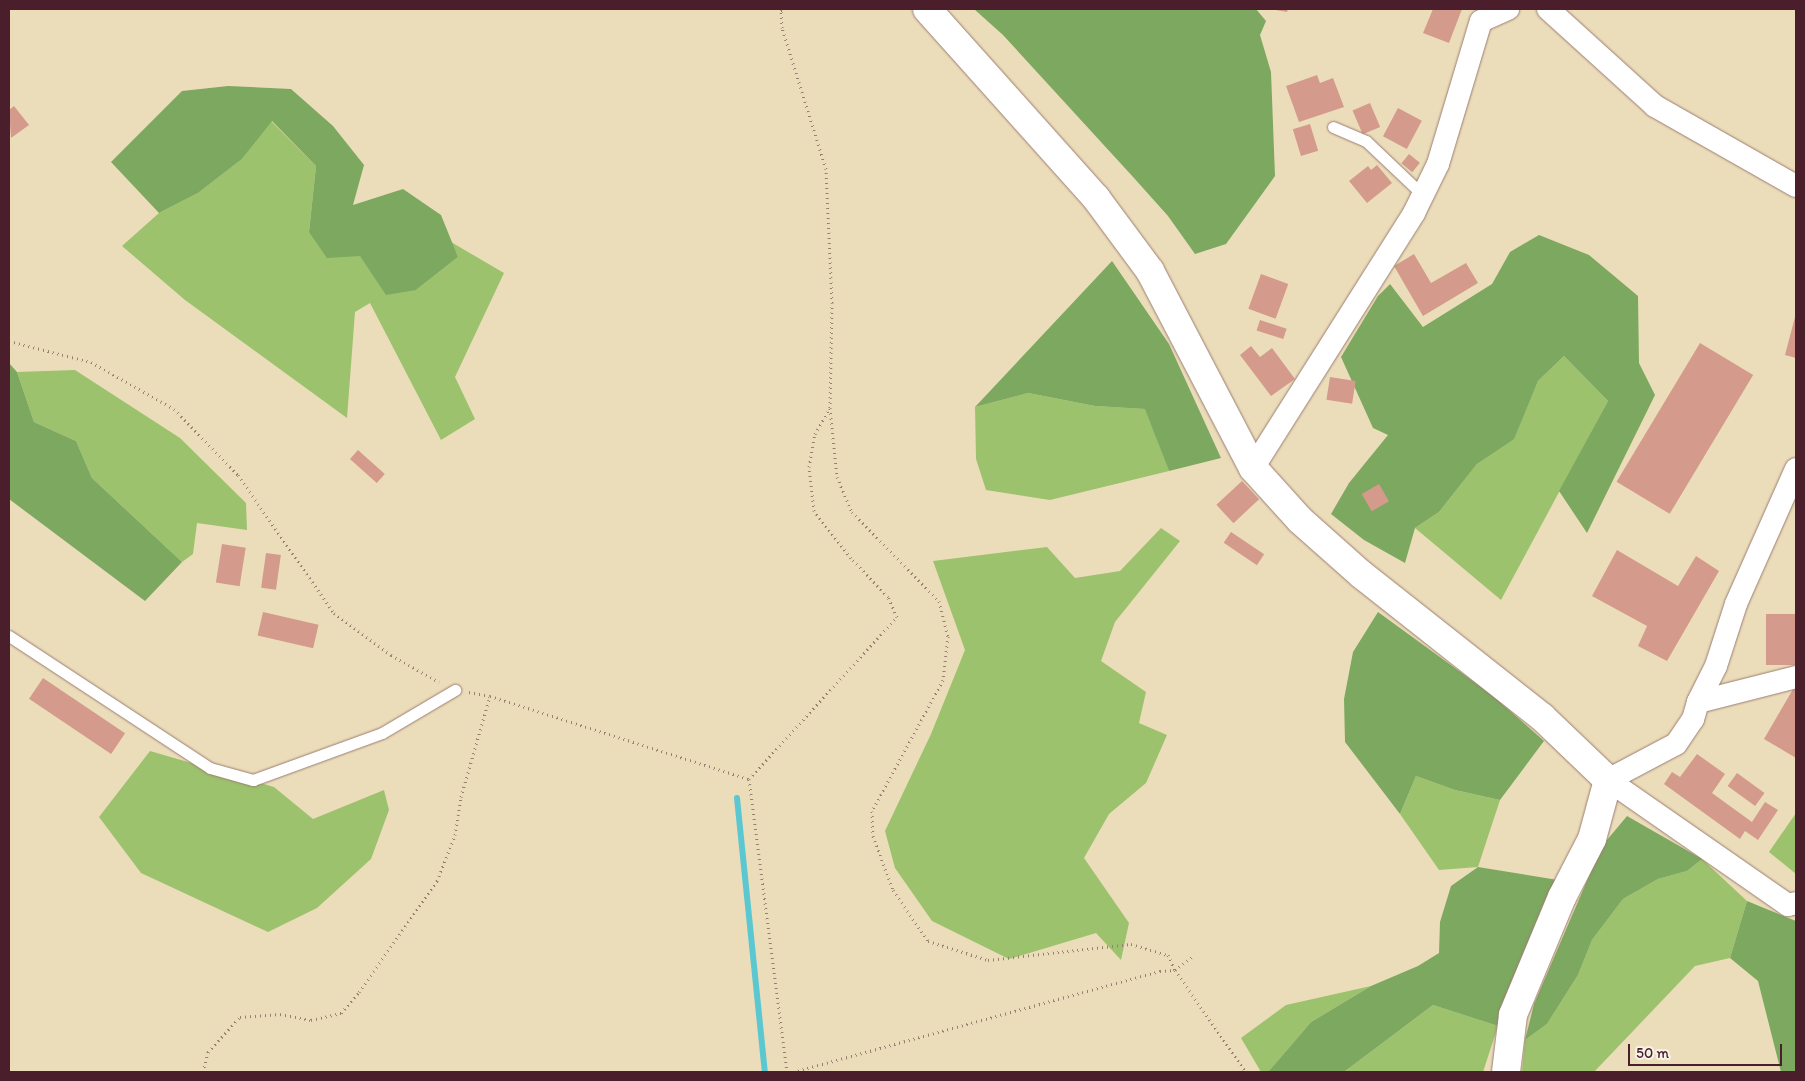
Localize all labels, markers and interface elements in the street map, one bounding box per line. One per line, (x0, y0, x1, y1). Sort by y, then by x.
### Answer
scale bar (1630, 1034, 1784, 1066)
text: 50 m (1636, 1044, 1669, 1062)

